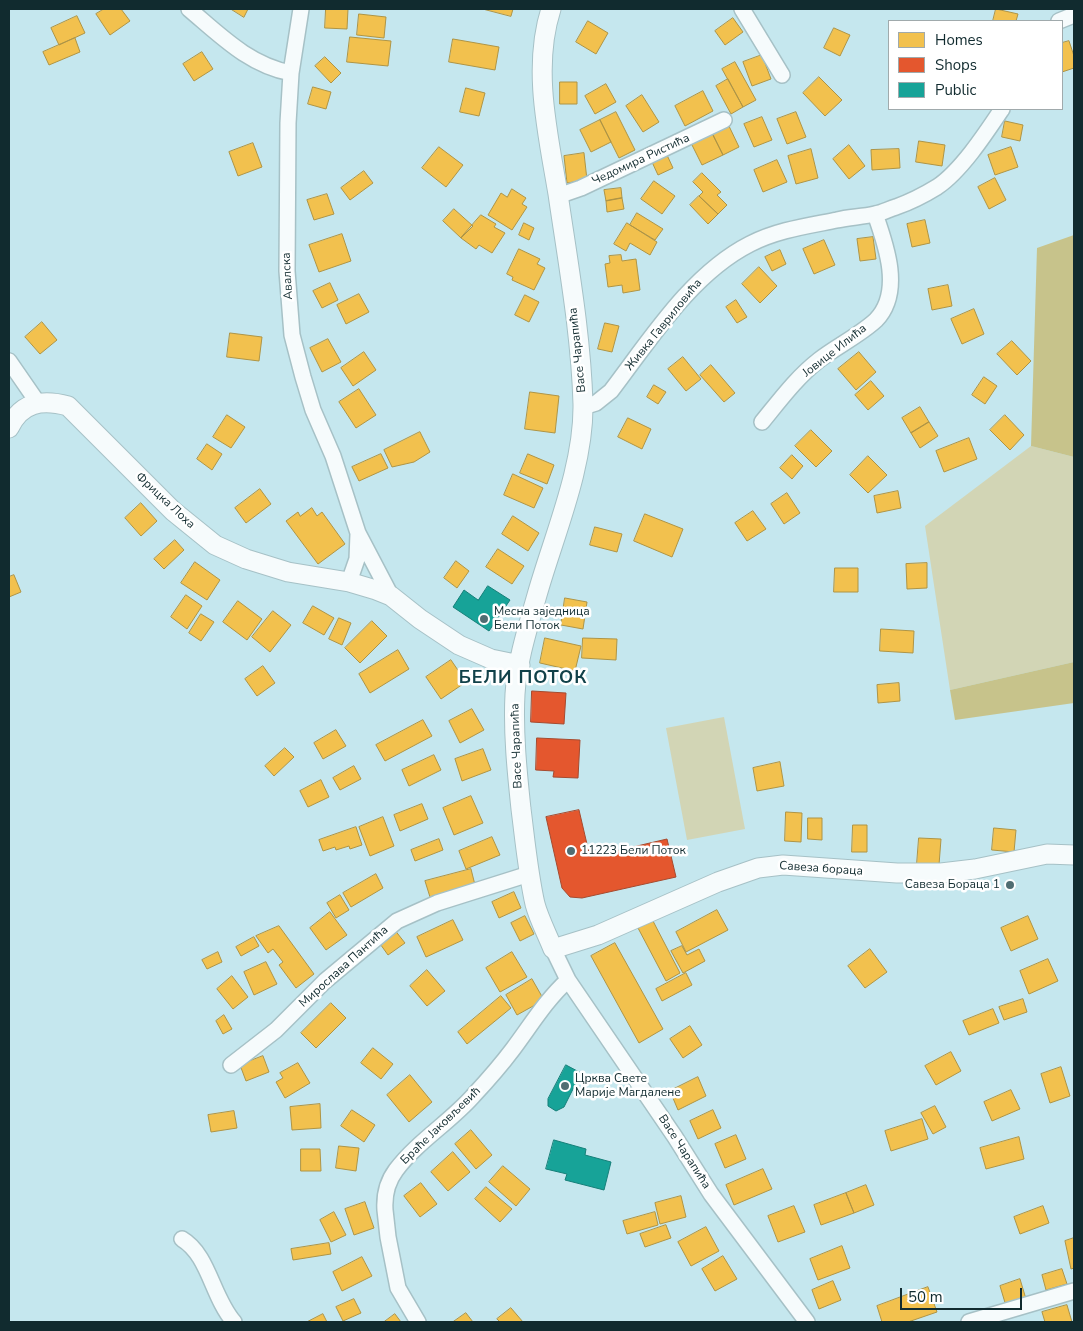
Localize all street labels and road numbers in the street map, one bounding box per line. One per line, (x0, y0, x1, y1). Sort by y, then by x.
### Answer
street label: Чедомира Ристића (590, 131, 692, 189)
street label: Авалска (280, 252, 296, 300)
street label: Живка Гавриловића (623, 276, 705, 374)
street label: Васе Чарапића (566, 307, 590, 393)
street label: Јовице Илића (800, 322, 870, 380)
street label: Фрицка Лоха (132, 470, 198, 532)
street label: Васе Чарапића (508, 703, 526, 789)
street label: Савеза бораца (779, 859, 863, 879)
street label: Мирослава Пантића (297, 923, 391, 1011)
street label: Браће Јаковљевић (398, 1084, 484, 1168)
street label: Васе Чарапића (655, 1112, 713, 1192)

